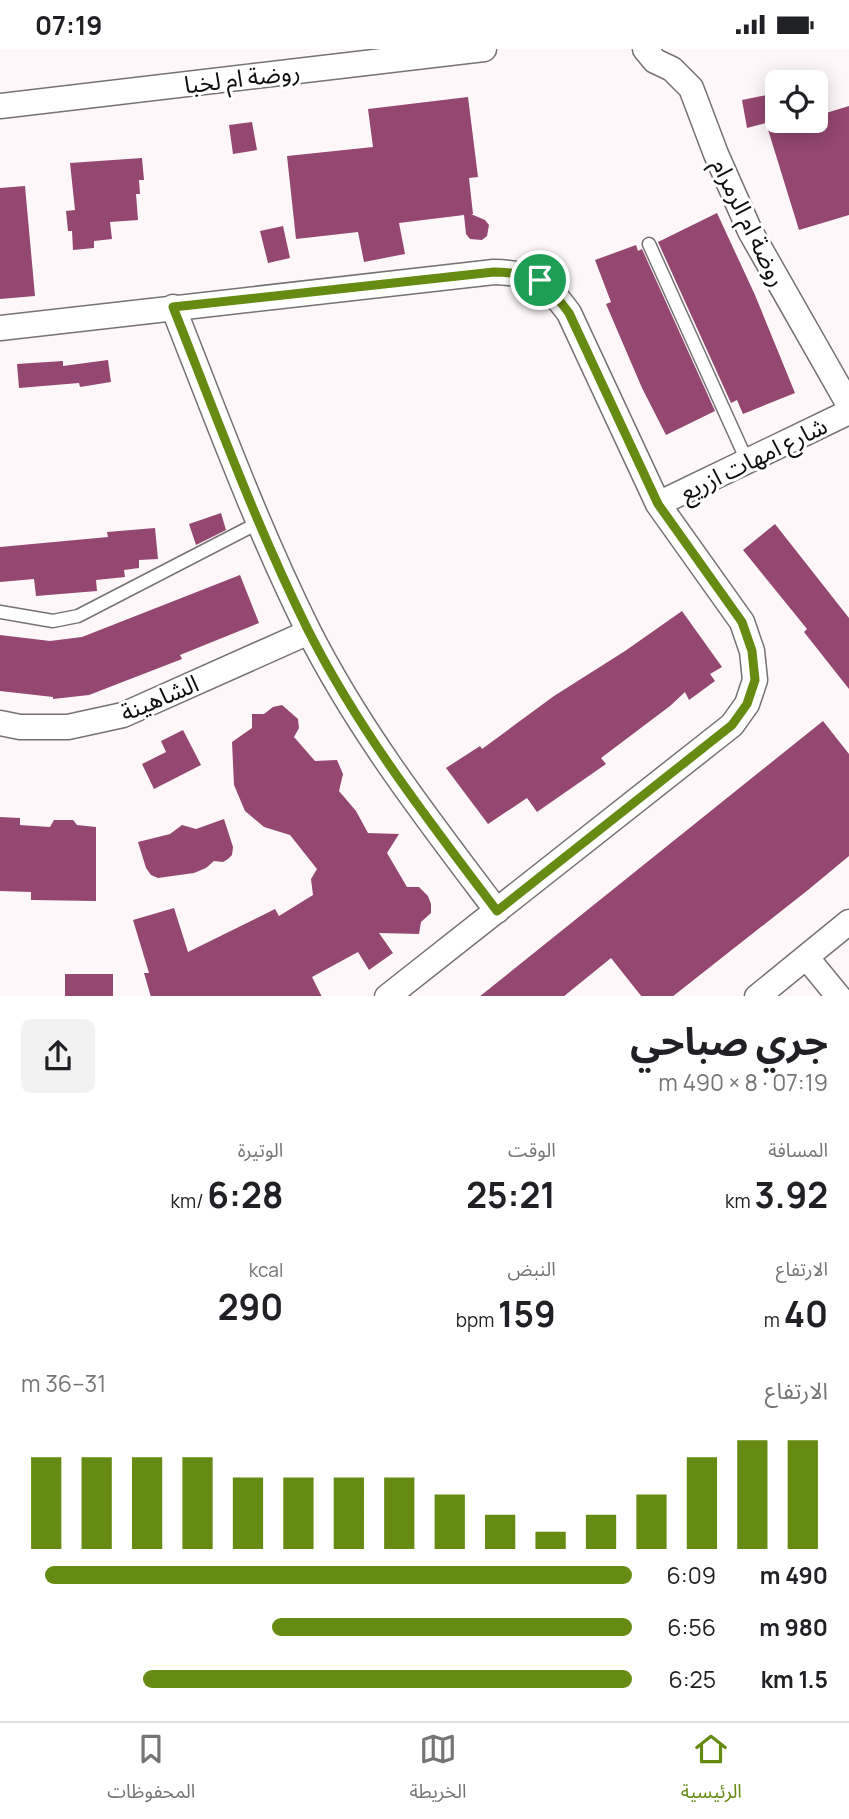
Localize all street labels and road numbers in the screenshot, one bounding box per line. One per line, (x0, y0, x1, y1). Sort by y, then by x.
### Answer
street label: روضة ام لخبا (182, 54, 302, 103)
street label: روضة ام الرمرام (702, 152, 795, 293)
street label: شارع امهات ازريع (674, 408, 833, 510)
street label: الشاهينة (115, 666, 203, 728)

